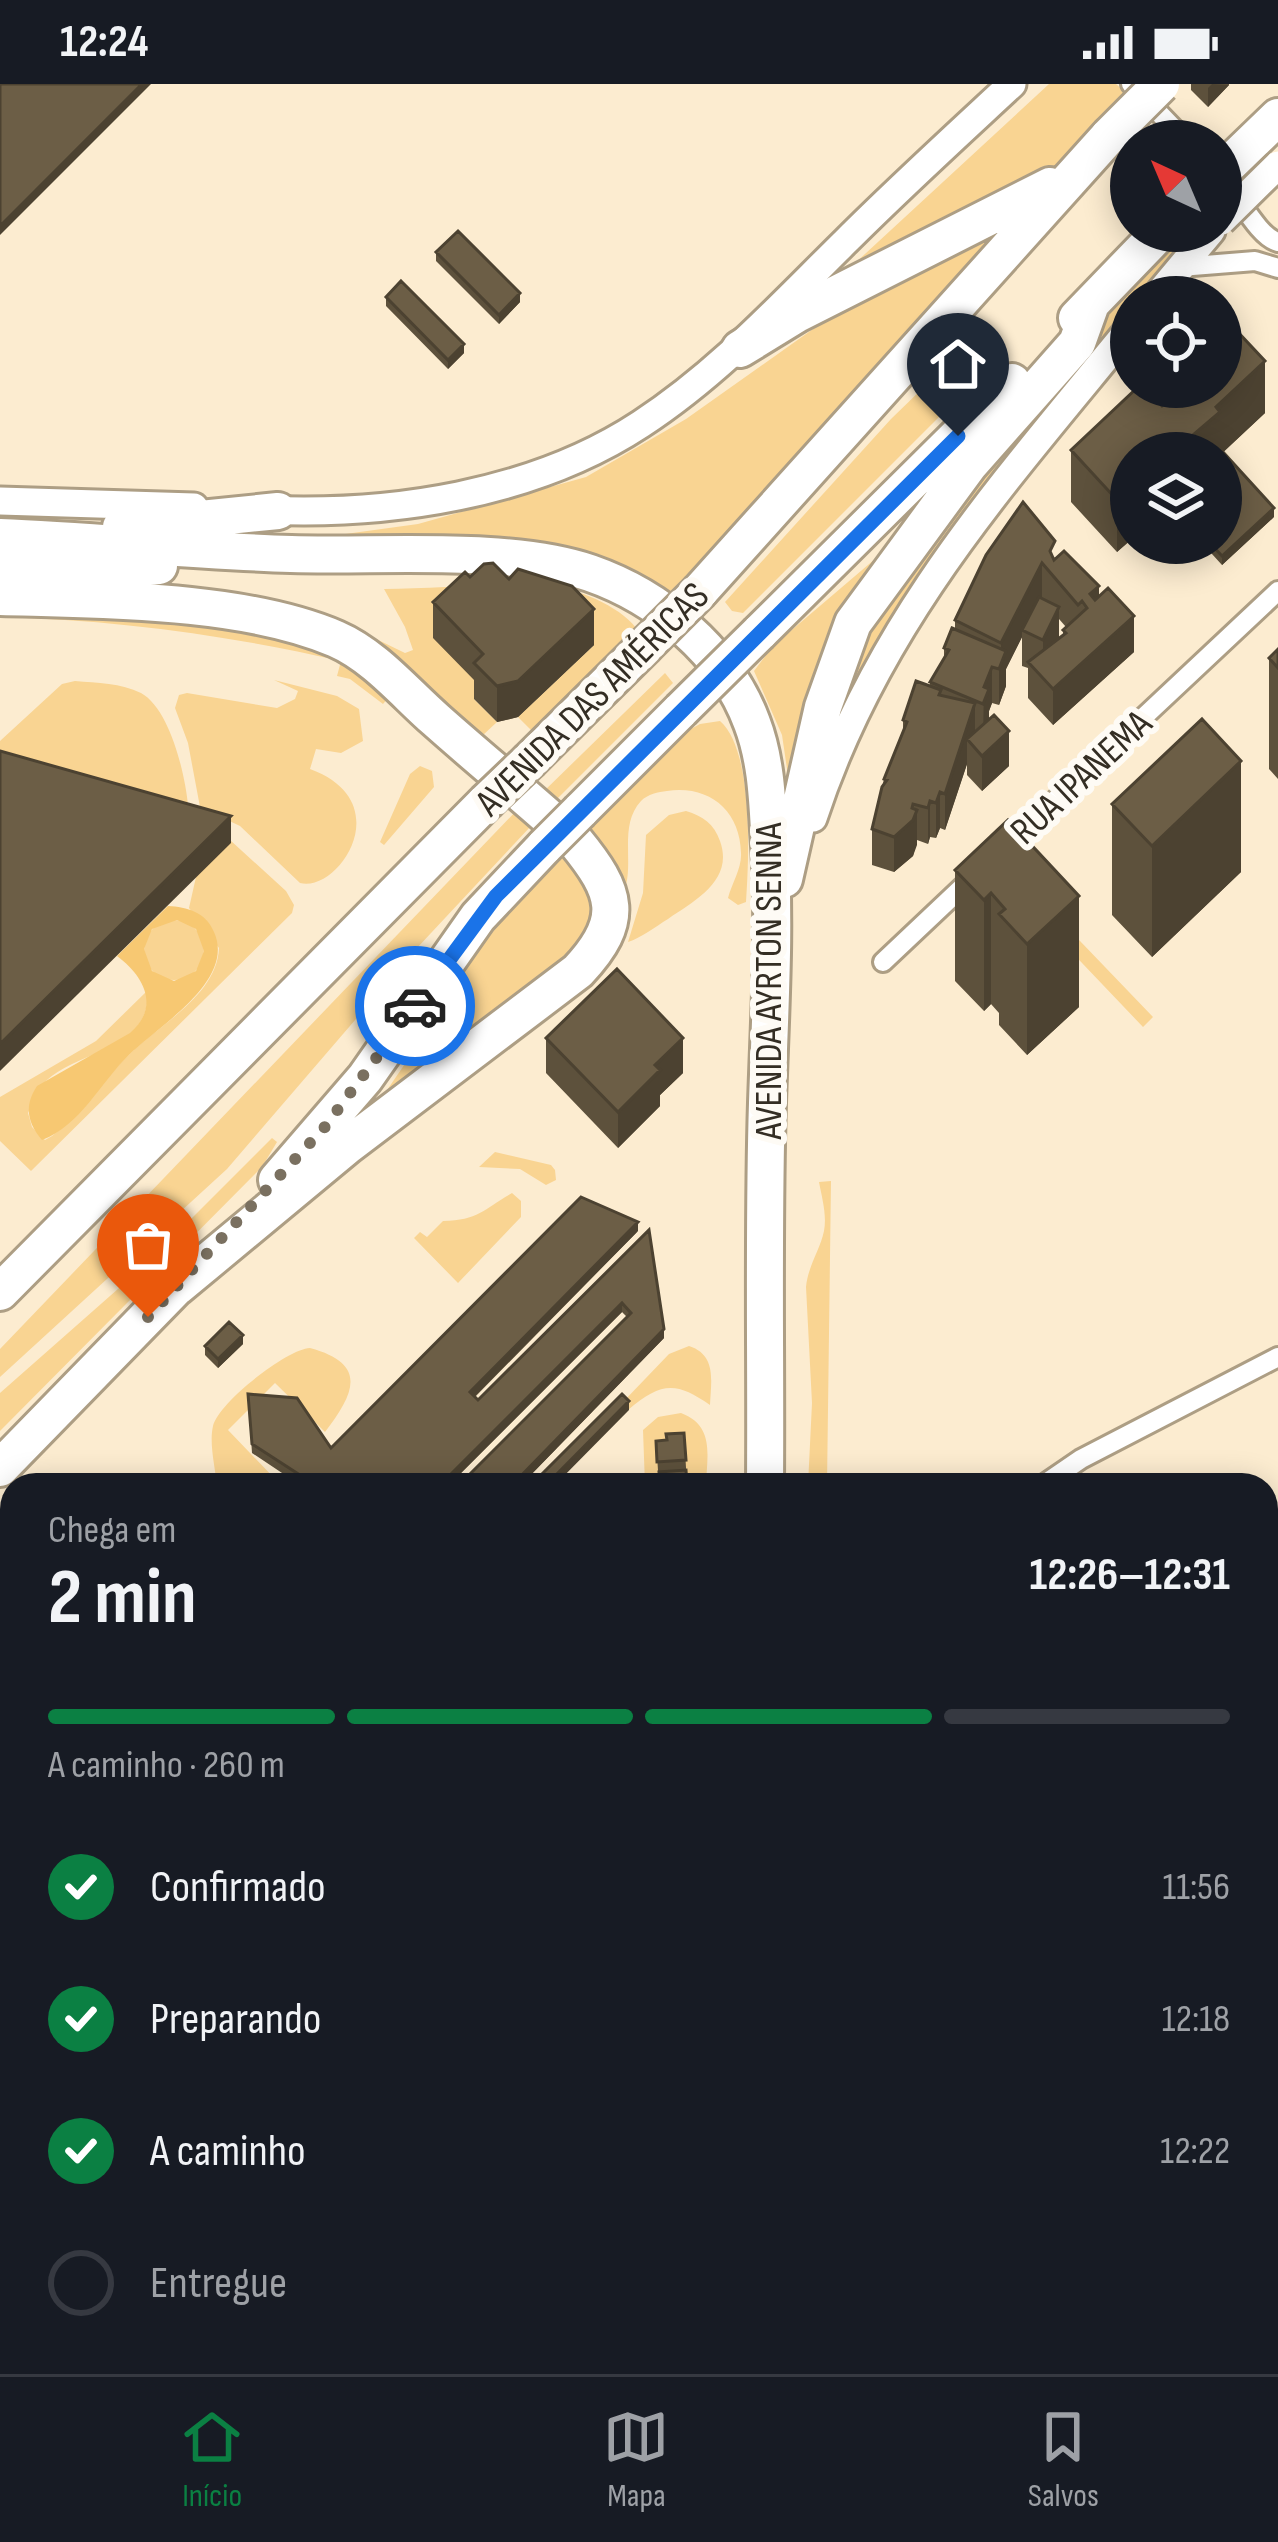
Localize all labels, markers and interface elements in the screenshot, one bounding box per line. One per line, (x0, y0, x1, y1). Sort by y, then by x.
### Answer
text: 12:24 (60, 15, 148, 70)
north arrow (1110, 120, 1242, 252)
map controls (1110, 120, 1242, 564)
button: locate (1110, 276, 1242, 408)
pin (907, 313, 1009, 436)
icon: home (925, 331, 991, 397)
button: layers (1110, 432, 1242, 564)
street label: AVENIDA DAS AMÉRICAS (466, 573, 719, 827)
street label: RUA IPANEMA (1001, 701, 1162, 855)
street label: AVENIDA AYRTON SENNA (746, 822, 793, 1141)
courier (355, 946, 475, 1066)
icon: car (382, 973, 448, 1039)
pin (97, 1194, 199, 1317)
icon: bag (115, 1212, 181, 1278)
text: Chega em (48, 1507, 176, 1554)
text: 12:26–12:31 (1029, 1548, 1230, 1603)
text: 2 min (48, 1552, 197, 1645)
text: A caminho · 260 m (48, 1742, 285, 1789)
icon: check (48, 1854, 114, 1920)
text: Confirmado (150, 1860, 326, 1915)
text: 11:56 (1163, 1864, 1230, 1911)
icon: check (48, 1986, 114, 2052)
text: Preparando (150, 1992, 321, 2047)
text: 12:18 (1162, 1996, 1230, 2043)
icon: check (48, 2118, 114, 2184)
text: A caminho (150, 2124, 306, 2179)
text: 12:22 (1160, 2128, 1230, 2175)
text: Entregue (150, 2256, 287, 2311)
tab: Início (179, 2404, 245, 2516)
tab: Mapa (603, 2404, 669, 2516)
tab: Salvos (1028, 2404, 1099, 2516)

